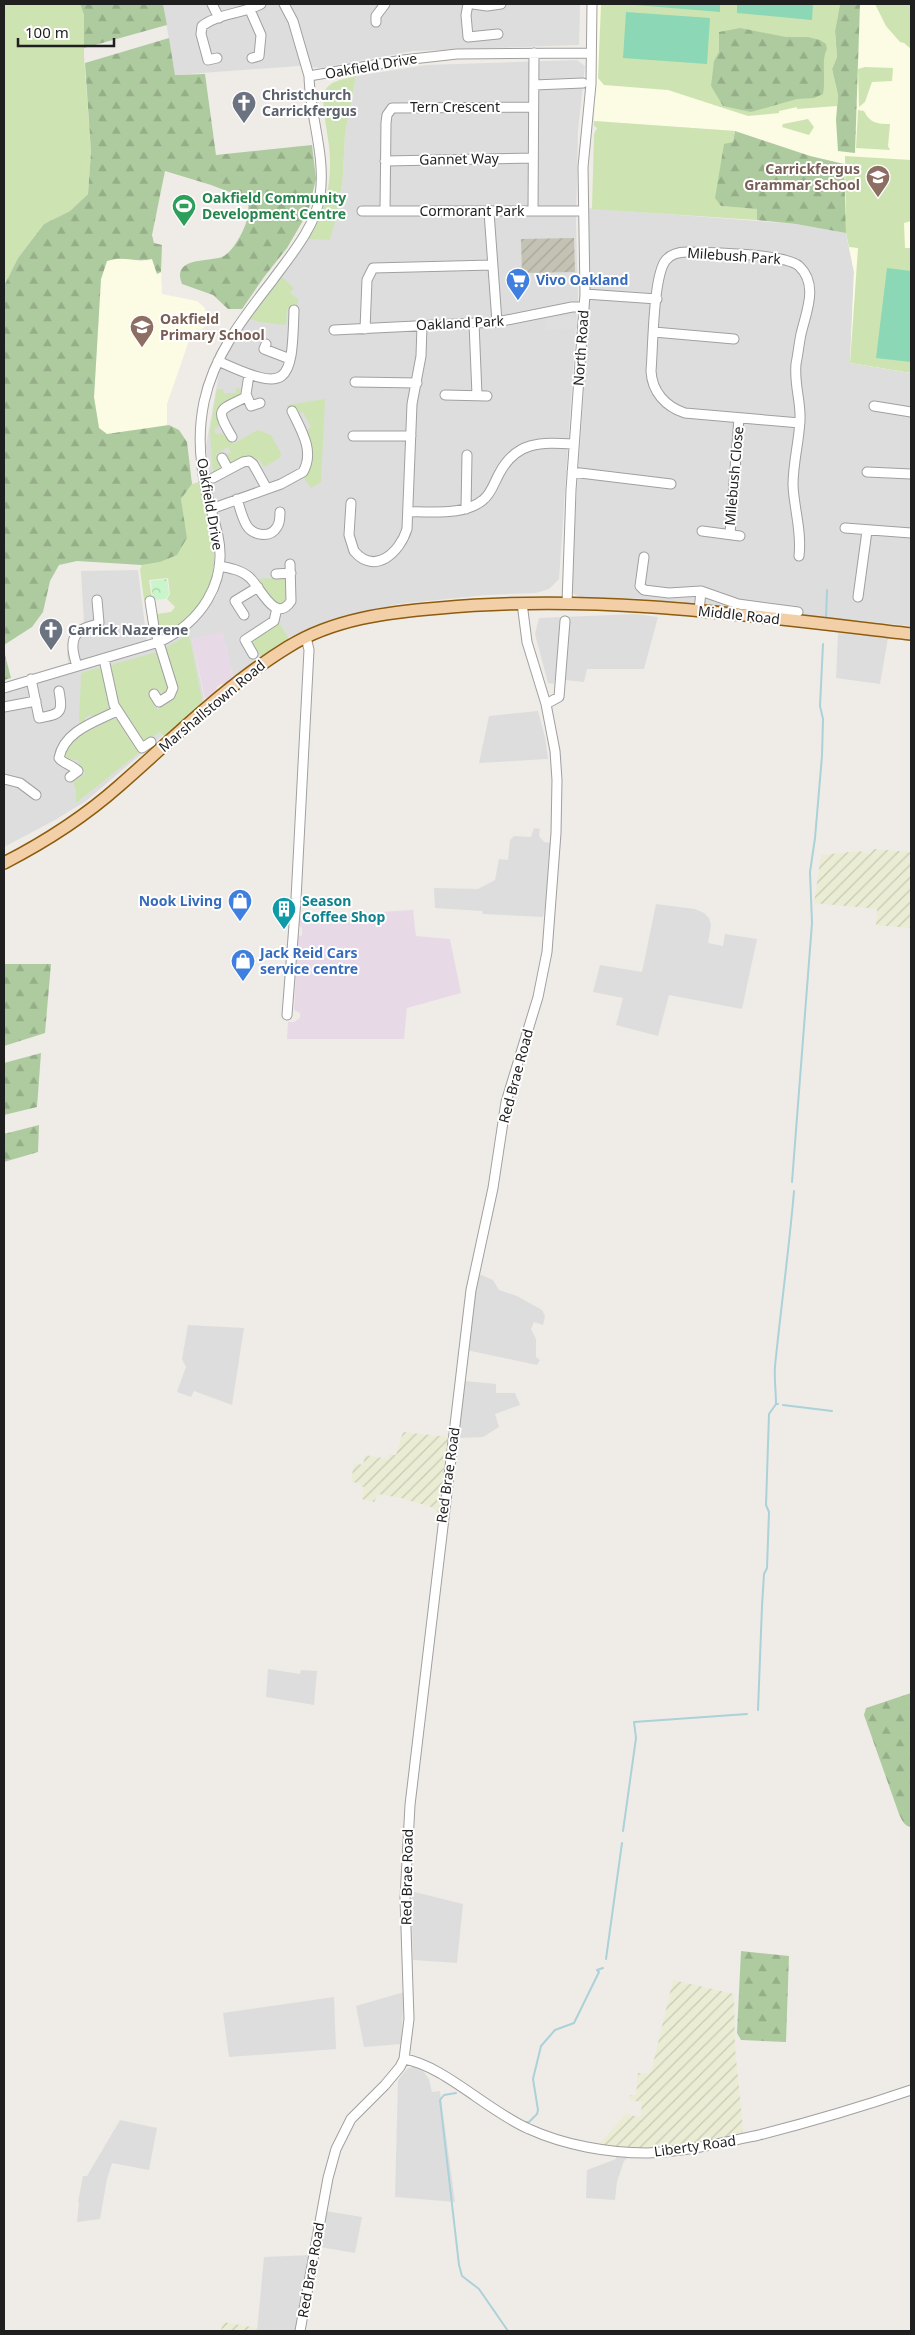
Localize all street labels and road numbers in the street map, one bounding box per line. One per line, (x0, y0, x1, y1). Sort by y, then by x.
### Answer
street label: Oakfield Drive (323, 48, 418, 83)
street label: Tern Crescent (410, 97, 500, 116)
street label: Gannet Way (419, 148, 500, 169)
street label: Cormorant Park (420, 201, 525, 220)
street label: Milebush Park (687, 243, 782, 268)
street label: North Road (568, 309, 593, 386)
street label: Oakland Park (415, 311, 505, 334)
street label: Milebush Close (720, 425, 747, 526)
street label: Oakfield Drive (193, 456, 228, 551)
street label: Middle Road (697, 601, 781, 628)
street label: Marshallstown Road (154, 655, 269, 756)
street label: Red Brae Road (494, 1027, 537, 1125)
street label: Red Brae Road (431, 1426, 464, 1524)
street label: Red Brae Road (396, 1829, 417, 1925)
street label: Liberty Road (653, 2130, 737, 2161)
street label: Red Brae Road (293, 2221, 328, 2319)

